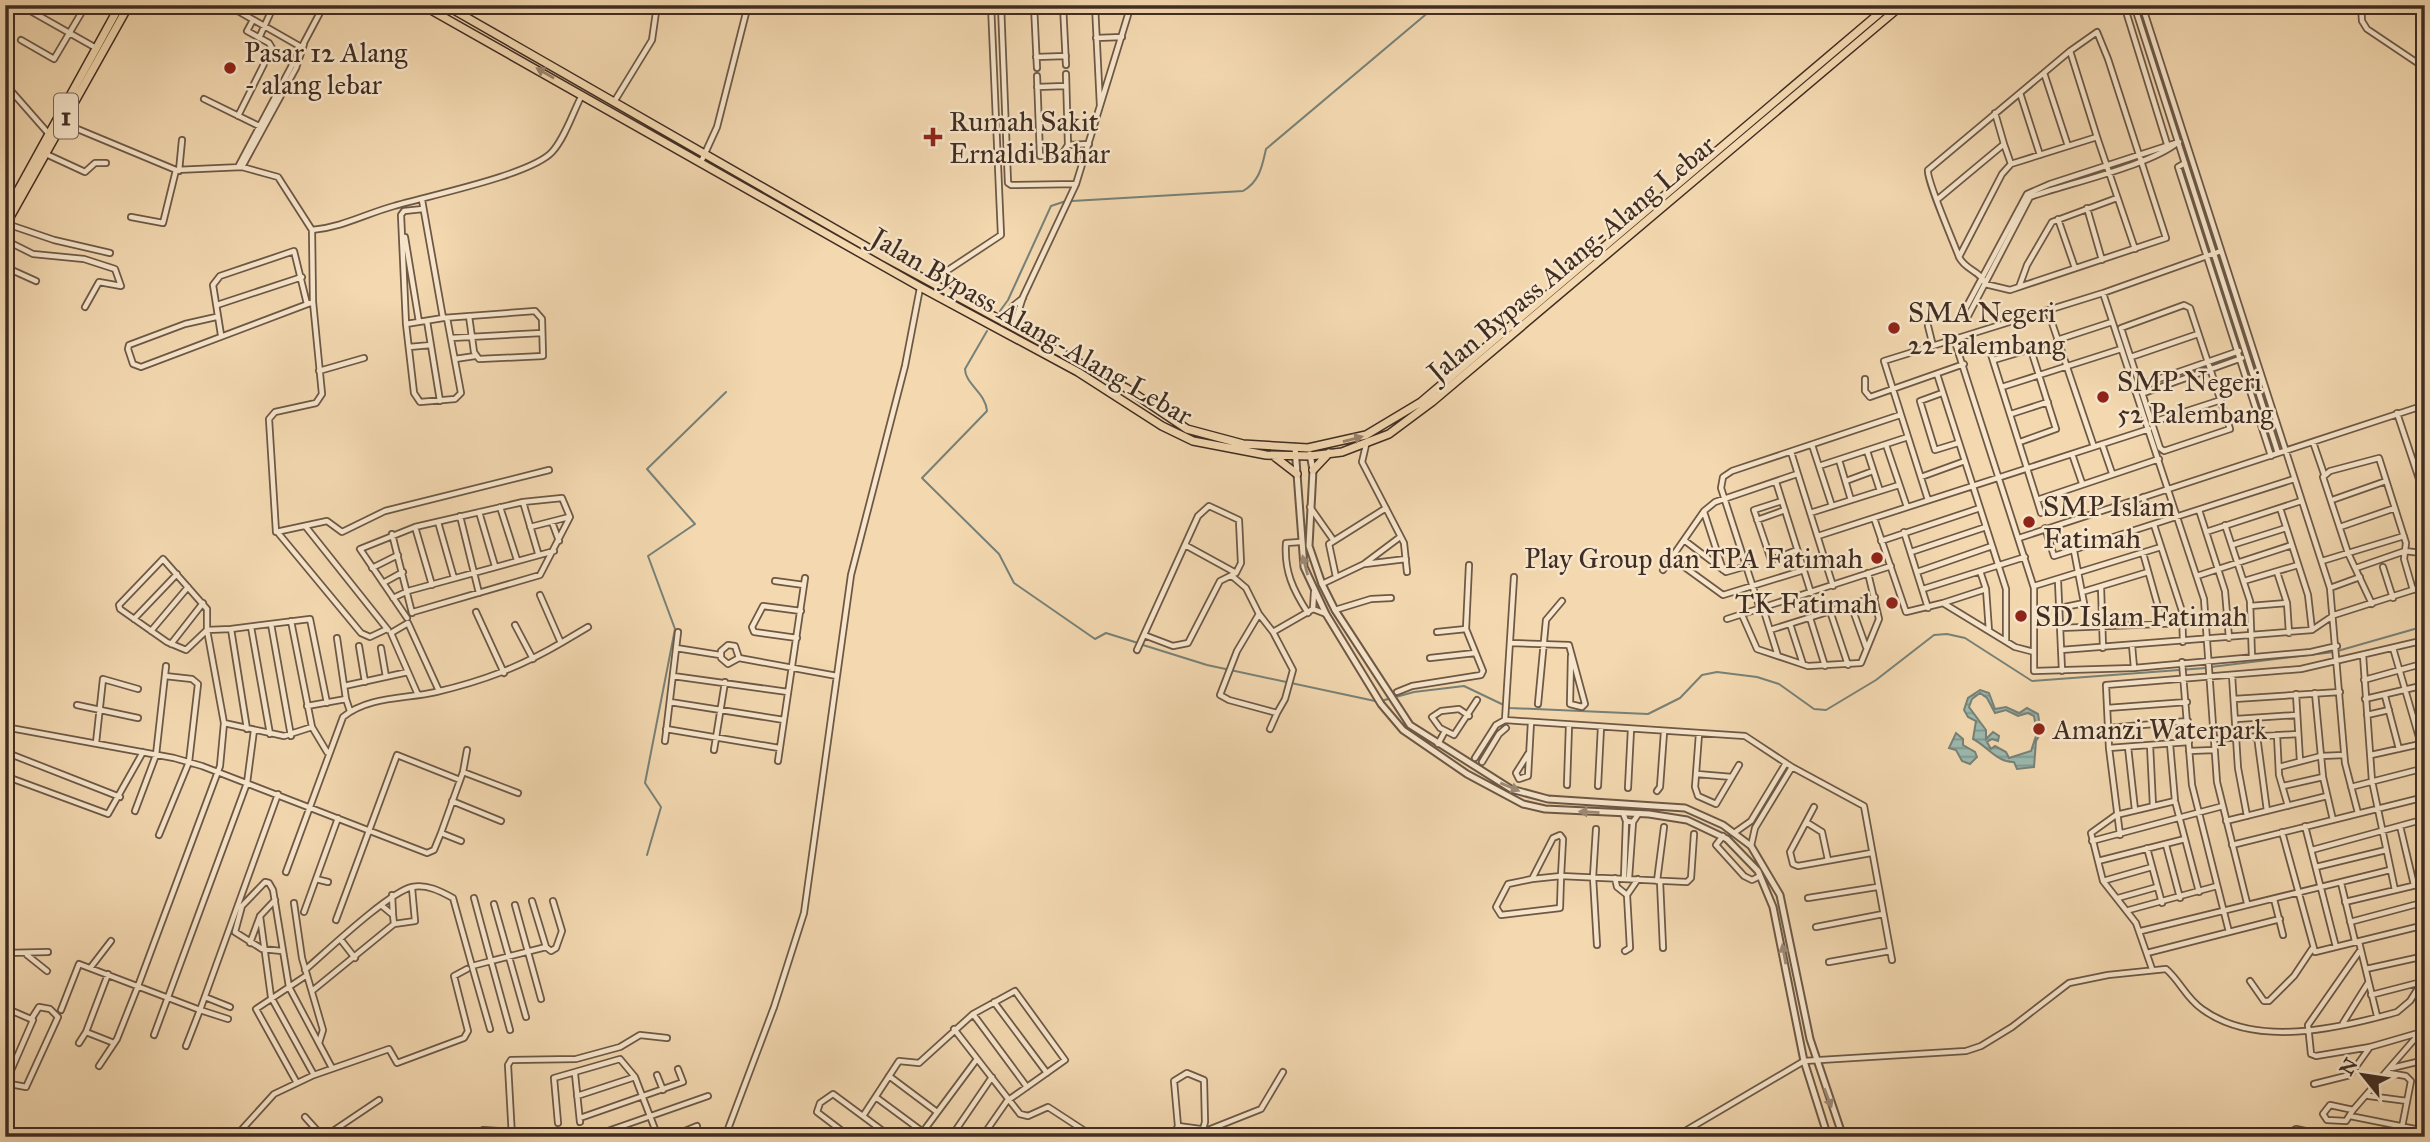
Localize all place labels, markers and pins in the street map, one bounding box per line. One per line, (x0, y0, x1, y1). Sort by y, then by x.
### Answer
place label: Pasar 12 Alang - alang lebar (244, 35, 408, 102)
marker: Pasar 12 Alang - alang lebar (222, 60, 238, 76)
place label: Rumah Sakit Ernaldi Bahar (949, 104, 1111, 171)
marker: Rumah Sakit Ernaldi Bahar (923, 127, 943, 147)
place label: SMA Negeri 22 Palembang (1908, 295, 2066, 362)
marker: SMA Negeri 22 Palembang (1886, 320, 1902, 336)
place label: SMP Negeri 52 Palembang (2117, 364, 2274, 431)
marker: SMP Negeri 52 Palembang (2095, 389, 2111, 405)
place label: SMP Islam Fatimah (2043, 489, 2175, 556)
marker: SMP Islam Fatimah (2021, 514, 2037, 530)
place label: Play Group dan TPA Fatimah (1524, 541, 1863, 576)
marker: Play Group dan TPA Fatimah (1869, 550, 1885, 566)
place label: TK Fatimah (1735, 586, 1878, 621)
marker: TK Fatimah (1884, 595, 1900, 611)
place label: SD Islam Fatimah (2035, 599, 2249, 634)
marker: SD Islam Fatimah (2013, 608, 2029, 624)
place label: Amanzi Waterpark (2052, 712, 2267, 747)
marker: Amanzi Waterpark (2031, 721, 2047, 737)

